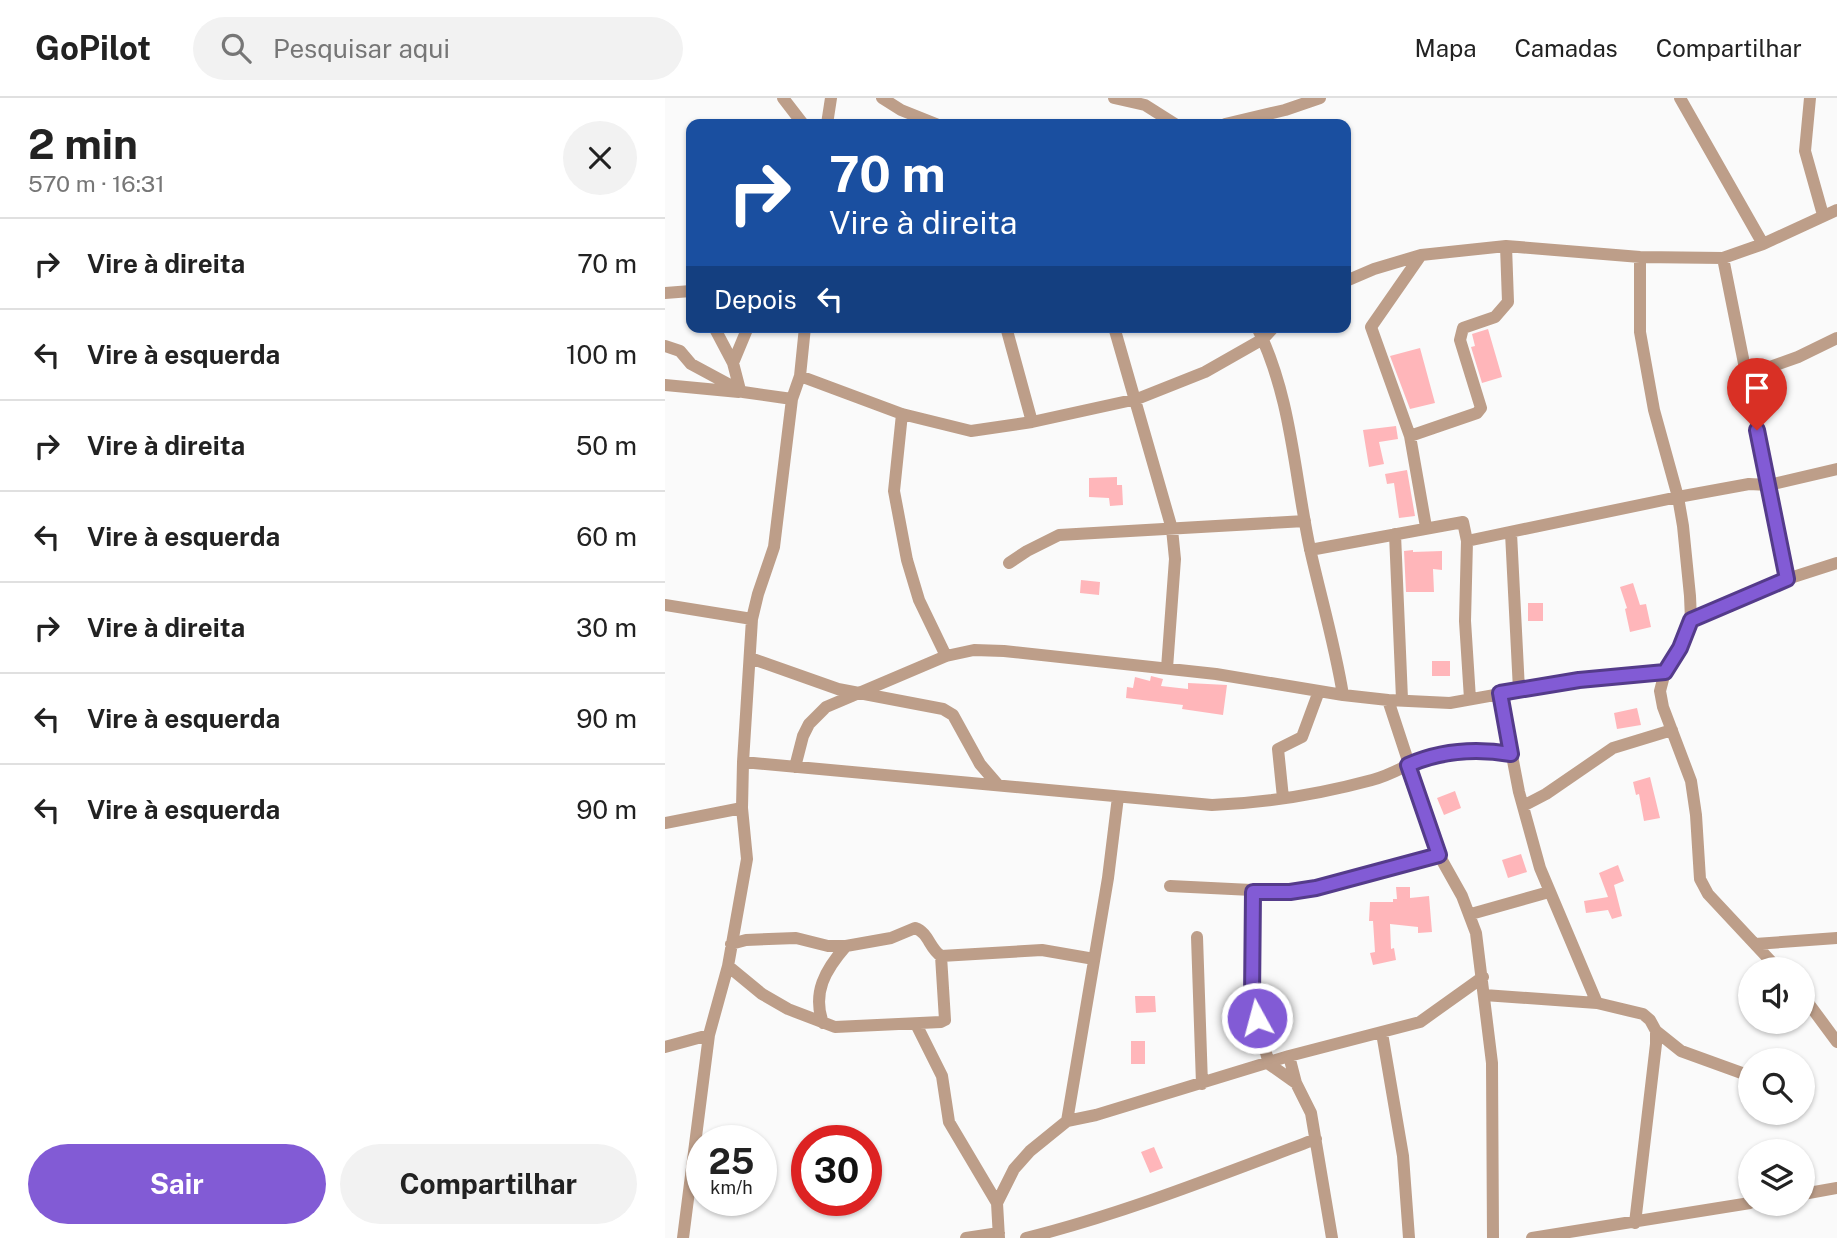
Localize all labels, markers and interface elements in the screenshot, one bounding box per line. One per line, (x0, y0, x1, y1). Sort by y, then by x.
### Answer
search box (193, 17, 683, 80)
text: GoPilot (35, 29, 151, 67)
icon: search (217, 29, 255, 67)
text: Pesquisar aqui (273, 33, 450, 64)
text: Mapa (1415, 34, 1476, 62)
text: Camadas (1514, 34, 1618, 62)
text: Compartilhar (1656, 34, 1802, 62)
text: 2 min (28, 119, 138, 168)
button: close (563, 121, 637, 195)
text: 70 m (829, 145, 946, 203)
icon: right (714, 147, 805, 238)
text: 570 m · 16:31 (28, 170, 165, 197)
text: Vire à direita (829, 204, 1017, 241)
icon: right (28, 245, 66, 283)
text: Vire à direita (87, 248, 245, 279)
text: 70 m (577, 248, 637, 279)
icon: left (811, 280, 849, 318)
text: Depois (714, 284, 797, 315)
icon: left (28, 336, 66, 374)
text: Vire à esquerda (87, 339, 280, 370)
text: 100 m (566, 339, 637, 370)
pin (1727, 358, 1787, 430)
icon: arrive (1738, 369, 1776, 407)
icon: right (28, 427, 66, 465)
text: Vire à direita (87, 430, 245, 461)
text: 50 m (576, 430, 637, 461)
icon: left (28, 518, 66, 556)
text: Vire à esquerda (87, 521, 280, 552)
text: 60 m (576, 521, 637, 552)
icon: right (28, 609, 66, 647)
text: Vire à direita (87, 612, 245, 643)
text: 30 m (576, 612, 637, 643)
icon: left (28, 700, 66, 738)
text: Vire à esquerda (87, 703, 280, 734)
text: 90 m (576, 703, 637, 734)
icon: left (28, 791, 66, 829)
text: Vire à esquerda (87, 794, 280, 825)
text: 90 m (576, 794, 637, 825)
map controls (1738, 957, 1815, 1216)
button: sound (1738, 957, 1815, 1034)
position arrow (1220, 981, 1294, 1055)
button: search (1738, 1048, 1815, 1125)
speed limit sign: 30 (791, 1125, 882, 1216)
button: layers (1738, 1139, 1815, 1216)
text: 25 (709, 1141, 754, 1182)
button: Sair (28, 1144, 326, 1224)
button: Compartilhar (340, 1144, 637, 1224)
text: km/h (710, 1177, 753, 1198)

